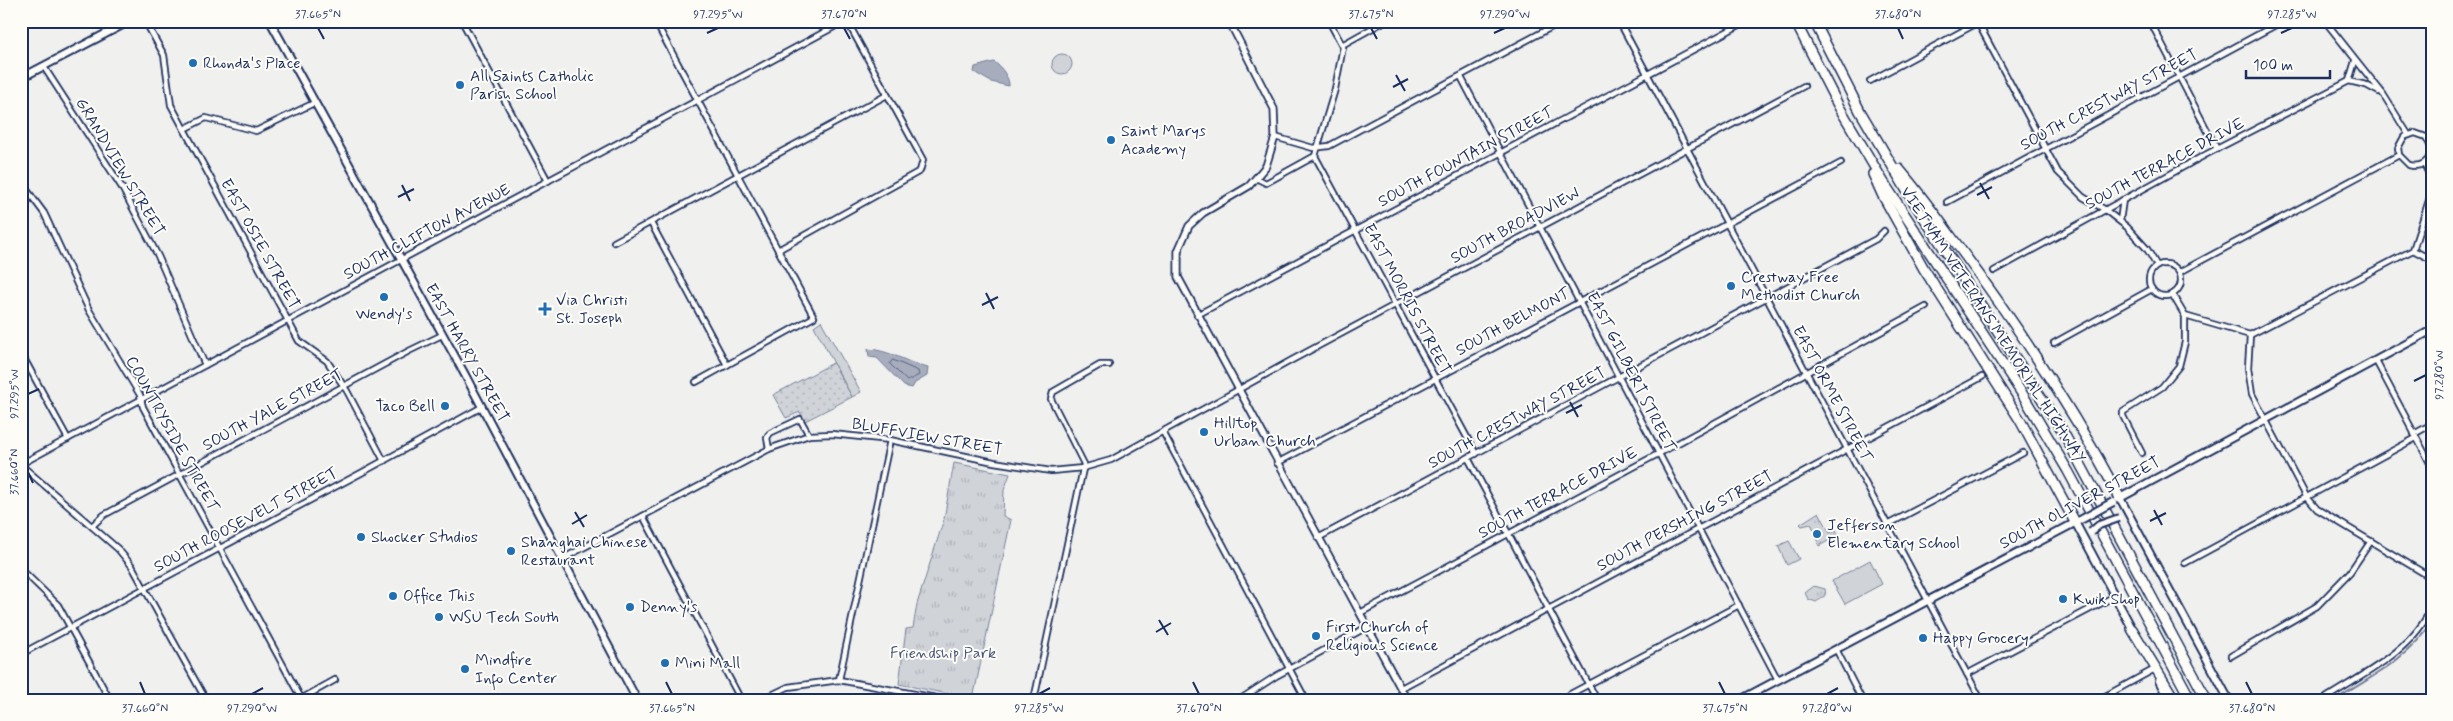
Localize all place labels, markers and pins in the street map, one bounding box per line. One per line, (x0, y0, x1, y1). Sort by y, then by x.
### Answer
place label: Rhonda's Place (203, 53, 300, 74)
marker: Rhonda's Place (187, 57, 199, 69)
place label: All Saints Catholic Parish School (470, 66, 594, 105)
marker: All Saints Catholic Parish School (454, 79, 466, 91)
place label: Saint Marys Academy (1121, 121, 1206, 160)
marker: Saint Marys Academy (1105, 134, 1117, 146)
place label: Crestway Free Methodist Church (1741, 267, 1860, 306)
marker: Crestway Free Methodist Church (1725, 280, 1737, 292)
place label: Via Christi St. Joseph (556, 290, 628, 329)
marker: Wendy's (378, 291, 390, 303)
marker: Via Christi St. Joseph (538, 302, 552, 316)
place label: Wendy's (355, 304, 413, 325)
place label: Taco Bell (376, 396, 435, 417)
marker: Taco Bell (439, 400, 451, 412)
place label: Hilltop Urban Church (1214, 413, 1316, 452)
marker: Hilltop Urban Church (1198, 426, 1210, 438)
place label: Jefferson Elementary School (1827, 515, 1960, 554)
place label: Shocker Studios (371, 527, 478, 548)
marker: Jefferson Elementary School (1811, 528, 1823, 540)
marker: Shocker Studios (355, 531, 367, 543)
place label: Shanghai Chinese Restaurant (521, 532, 648, 571)
marker: Shanghai Chinese Restaurant (505, 545, 517, 557)
place label: Office This (403, 586, 475, 607)
place label: Kwik Shop (2073, 589, 2140, 610)
marker: Office This (387, 590, 399, 602)
marker: Kwik Shop (2057, 593, 2069, 605)
place label: Denny's (640, 597, 697, 618)
marker: Denny's (624, 601, 636, 613)
place label: WSU Tech South (449, 607, 559, 628)
marker: WSU Tech South (433, 611, 445, 623)
place label: First Church of Religious Science (1326, 617, 1439, 656)
place label: Happy Grocery (1933, 628, 2029, 649)
marker: First Church of Religious Science (1310, 630, 1322, 642)
marker: Happy Grocery (1917, 632, 1929, 644)
place label: Mindfire Info Center (475, 650, 558, 691)
place label: Mini Mall (675, 653, 740, 674)
marker: Mini Mall (659, 657, 671, 669)
marker: Mindfire Info Center (459, 663, 471, 675)

